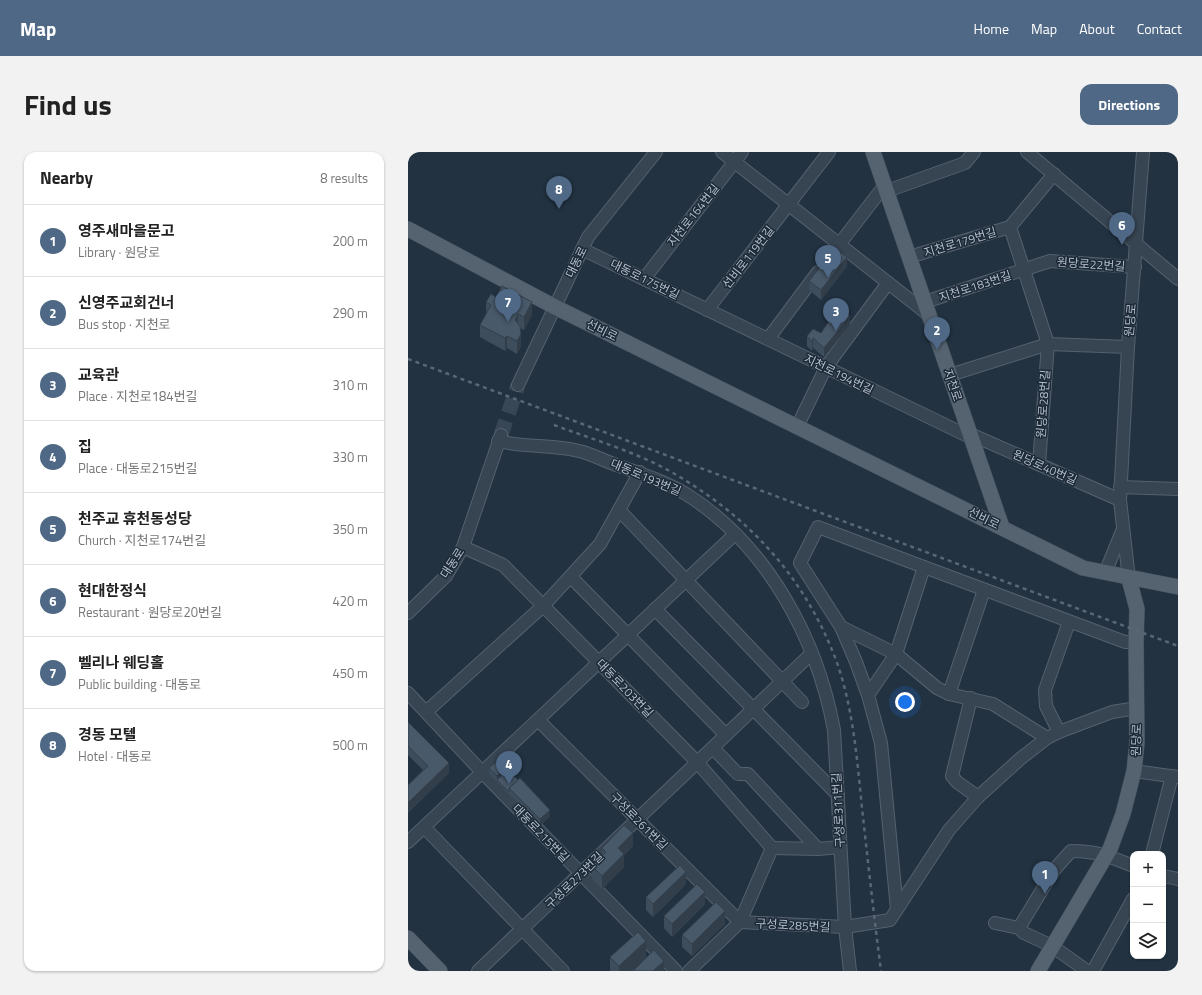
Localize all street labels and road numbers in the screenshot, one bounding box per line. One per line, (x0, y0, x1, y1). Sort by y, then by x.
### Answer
street label: 지천로164번길 (662, 179, 724, 251)
street label: 선비로119번길 (717, 221, 779, 293)
street label: 지천로179번길 (921, 222, 999, 262)
street label: 대동로 (560, 243, 592, 281)
street label: 원당로22번길 (1056, 252, 1126, 276)
street label: 대동로175번길 (607, 254, 683, 304)
street label: 지천로183번길 (936, 265, 1014, 307)
street label: 원당로 (1119, 303, 1141, 337)
street label: 선비로 (583, 314, 621, 346)
street label: 지천로194번길 (801, 349, 877, 399)
street label: 지천로 (939, 366, 967, 404)
street label: 원당로28번길 (1031, 369, 1055, 439)
street label: 원당로40번길 (1010, 444, 1080, 490)
street label: 대동로193번길 (608, 454, 684, 500)
street label: 선비로 (965, 502, 1003, 534)
street label: 대동로 (435, 544, 469, 582)
street label: 대동로203번길 (592, 654, 658, 722)
street label: 원당로 (1126, 723, 1146, 757)
street label: 구성로311번길 (827, 772, 849, 848)
street label: 구성로261번길 (606, 788, 672, 854)
street label: 대동로215번길 (508, 799, 574, 867)
street label: 구성로273번길 (540, 847, 608, 913)
street label: 구성로285번길 (755, 914, 831, 936)

